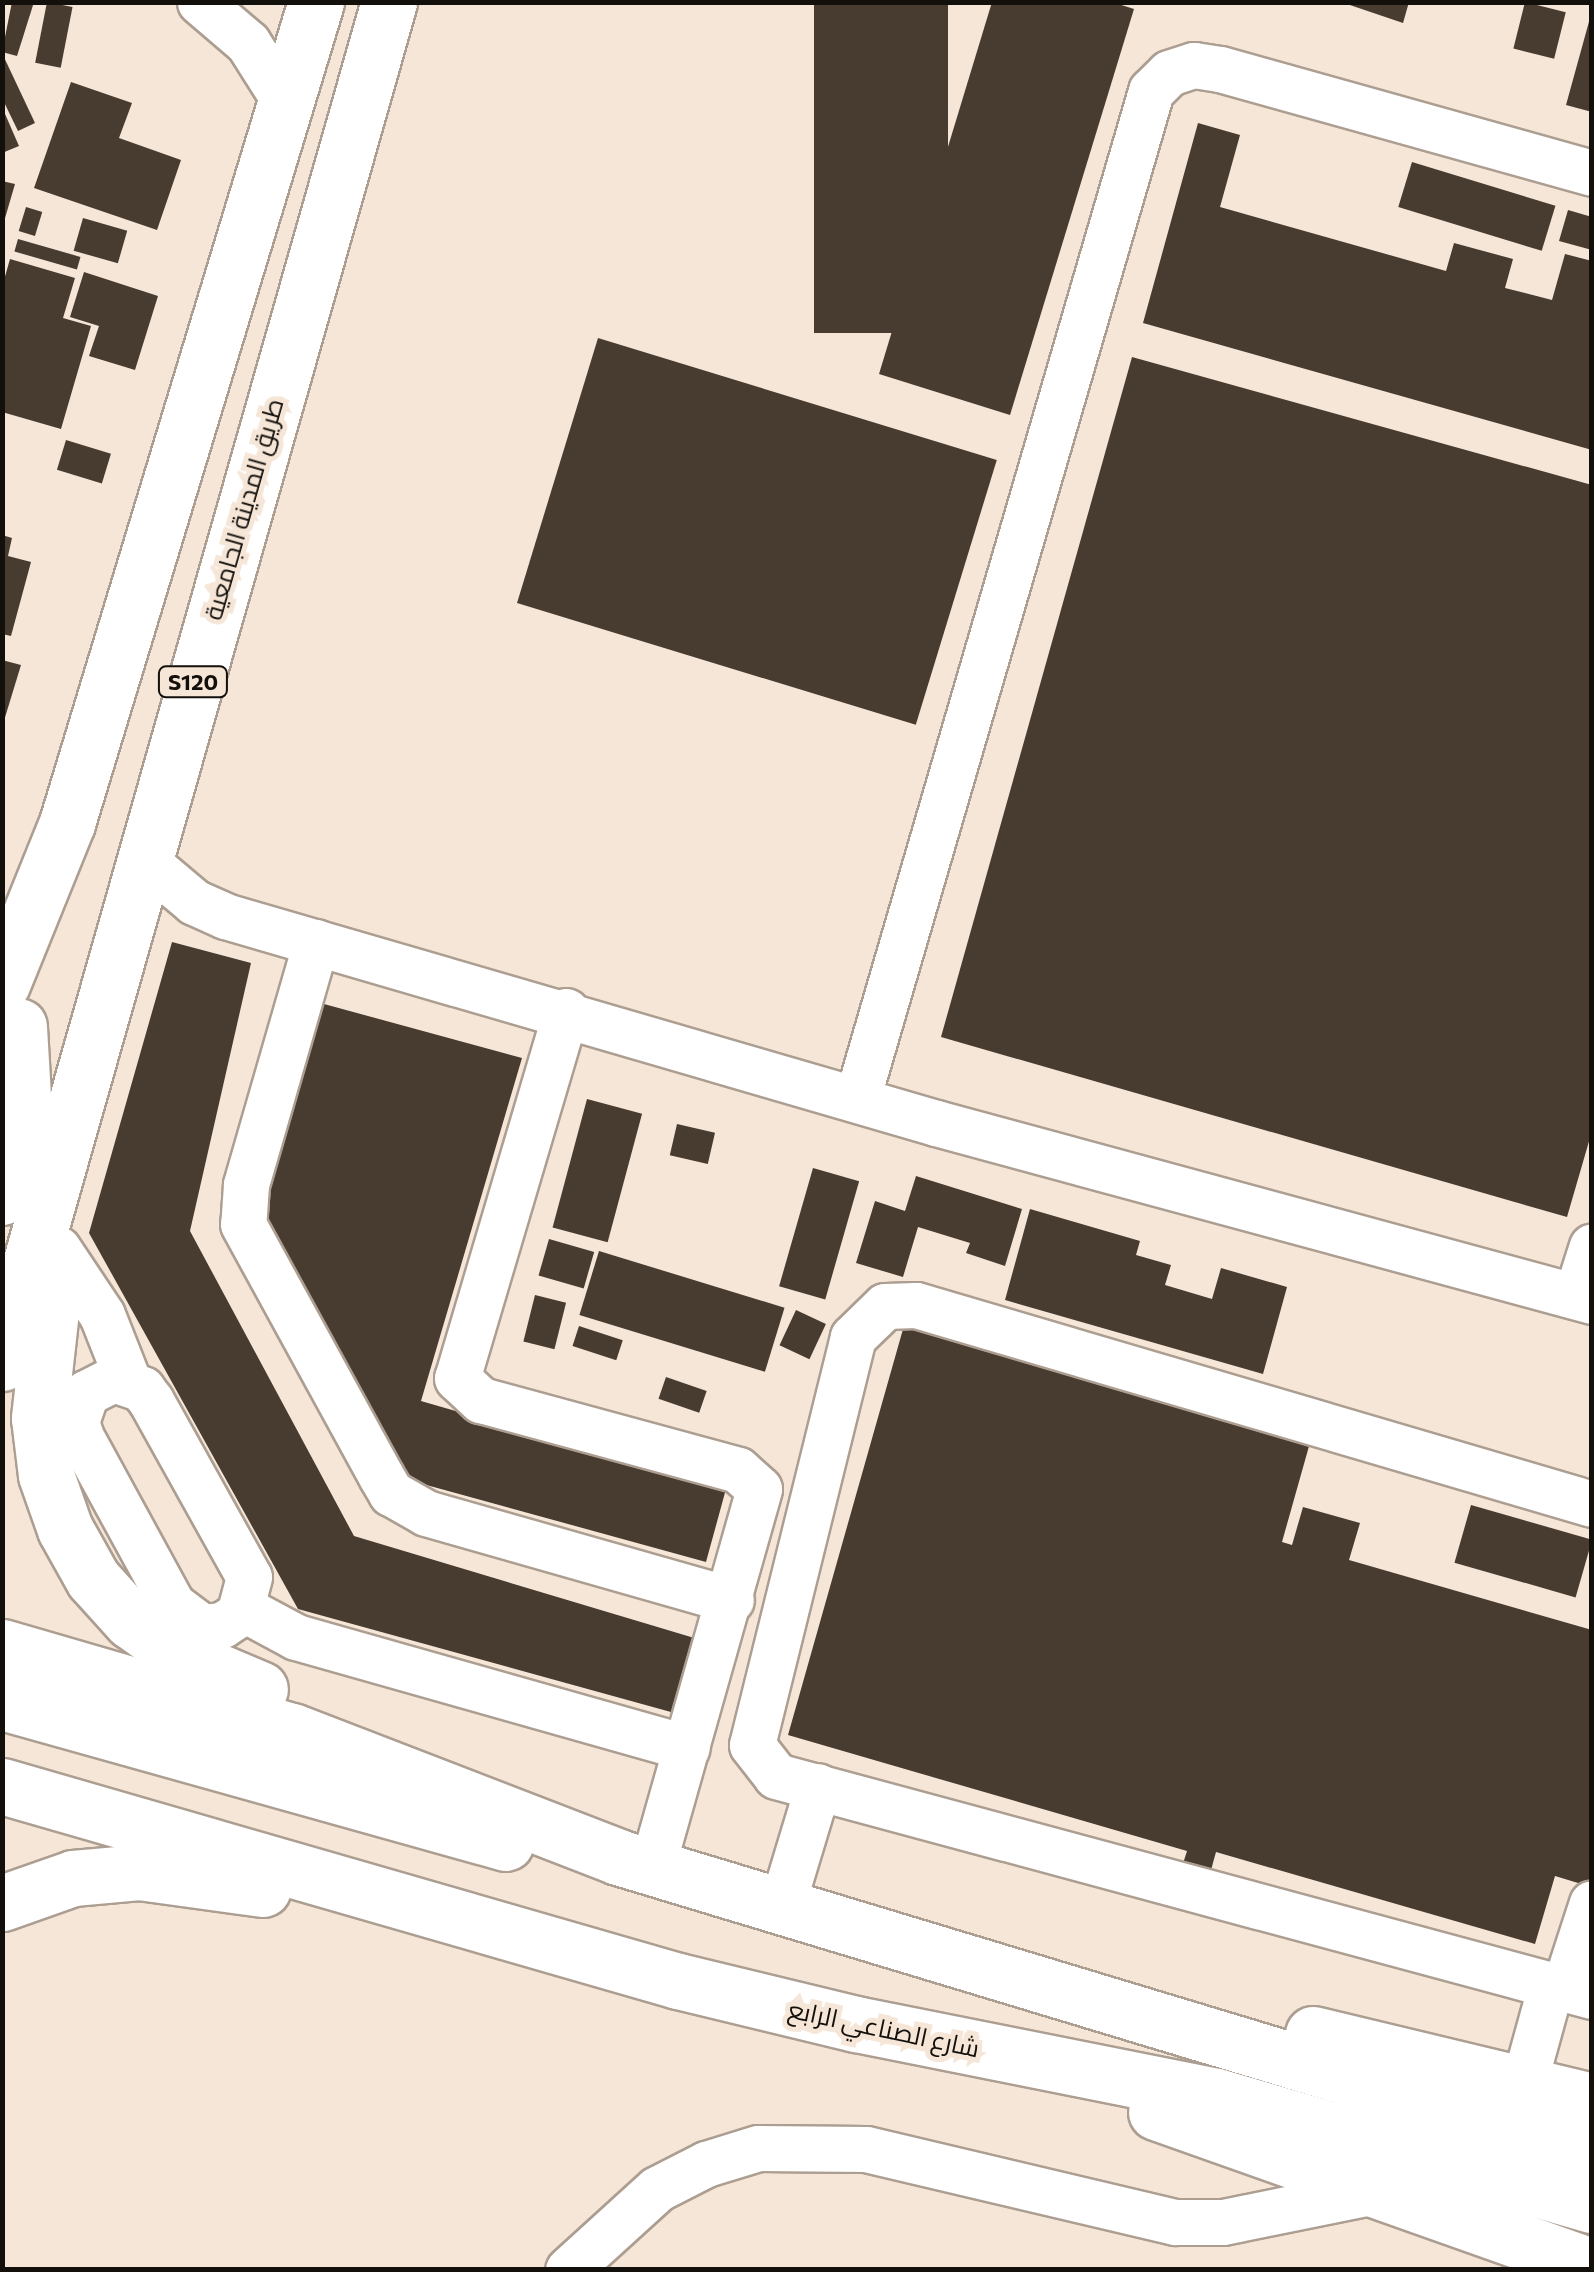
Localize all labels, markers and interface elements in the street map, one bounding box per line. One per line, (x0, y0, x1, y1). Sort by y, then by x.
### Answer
street label: طريق المدينة الجامعية (197, 395, 289, 623)
road number: S120 (156, 665, 230, 699)
street label: شارع الصناعي الرابع (786, 1993, 982, 2063)

